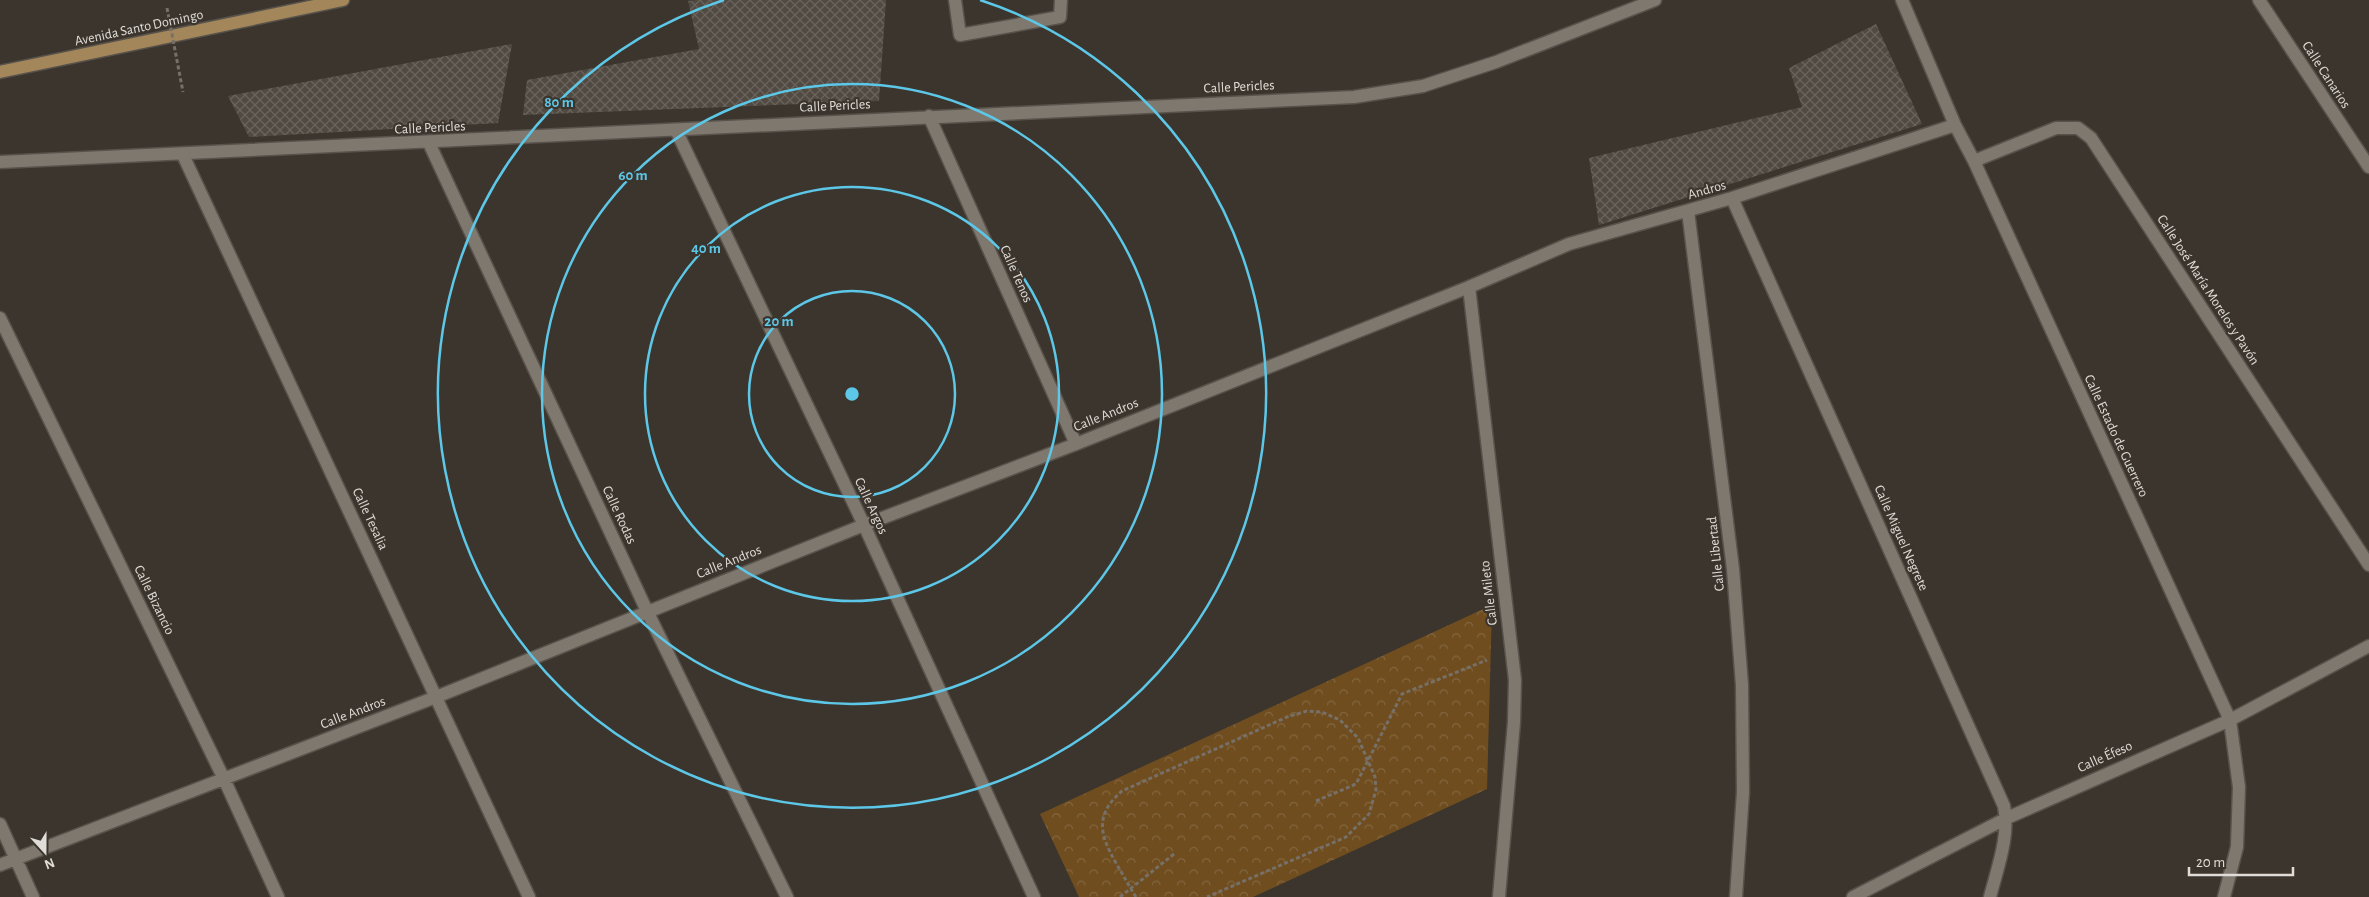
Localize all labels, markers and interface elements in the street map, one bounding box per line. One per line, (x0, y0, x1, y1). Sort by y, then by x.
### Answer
street label: Avenida Santo Domingo (73, 7, 205, 48)
street label: Calle Canarios (2299, 39, 2353, 111)
street label: Calle Pericles (1203, 78, 1275, 96)
text: 80 m (544, 95, 574, 110)
street label: Calle Pericles (799, 97, 871, 115)
street label: Calle Pericles (394, 119, 466, 137)
text: 60 m (618, 168, 648, 183)
street label: Andros (1686, 178, 1728, 202)
street label: Calle José María Morelos y Pavón (2154, 213, 2262, 367)
text: 40 m (691, 241, 721, 256)
street label: Calle Tenos (997, 243, 1035, 305)
text: 20 m (764, 314, 794, 329)
street label: Calle Estado de Guerrero (2081, 373, 2151, 499)
centre of rings (843, 385, 861, 403)
street label: Calle Andros (1072, 396, 1140, 434)
street label: Calle Argos (852, 475, 890, 537)
street label: Calle Miguel Negrete (1871, 483, 1931, 593)
street label: Calle Rodas (599, 484, 639, 546)
street label: Calle Tesalia (350, 486, 391, 553)
street label: Calle Libertad (1705, 516, 1727, 592)
street label: Calle Andros (695, 543, 763, 581)
street label: Calle Mileto (1478, 560, 1500, 626)
street label: Calle Bizancio (131, 563, 177, 637)
street label: Calle Andros (319, 694, 387, 732)
street label: Calle Éfeso (2074, 736, 2135, 775)
north arrow (20, 827, 70, 877)
scale bar (2189, 844, 2293, 876)
text: N (42, 855, 56, 871)
text: 20 m (2196, 855, 2225, 870)

